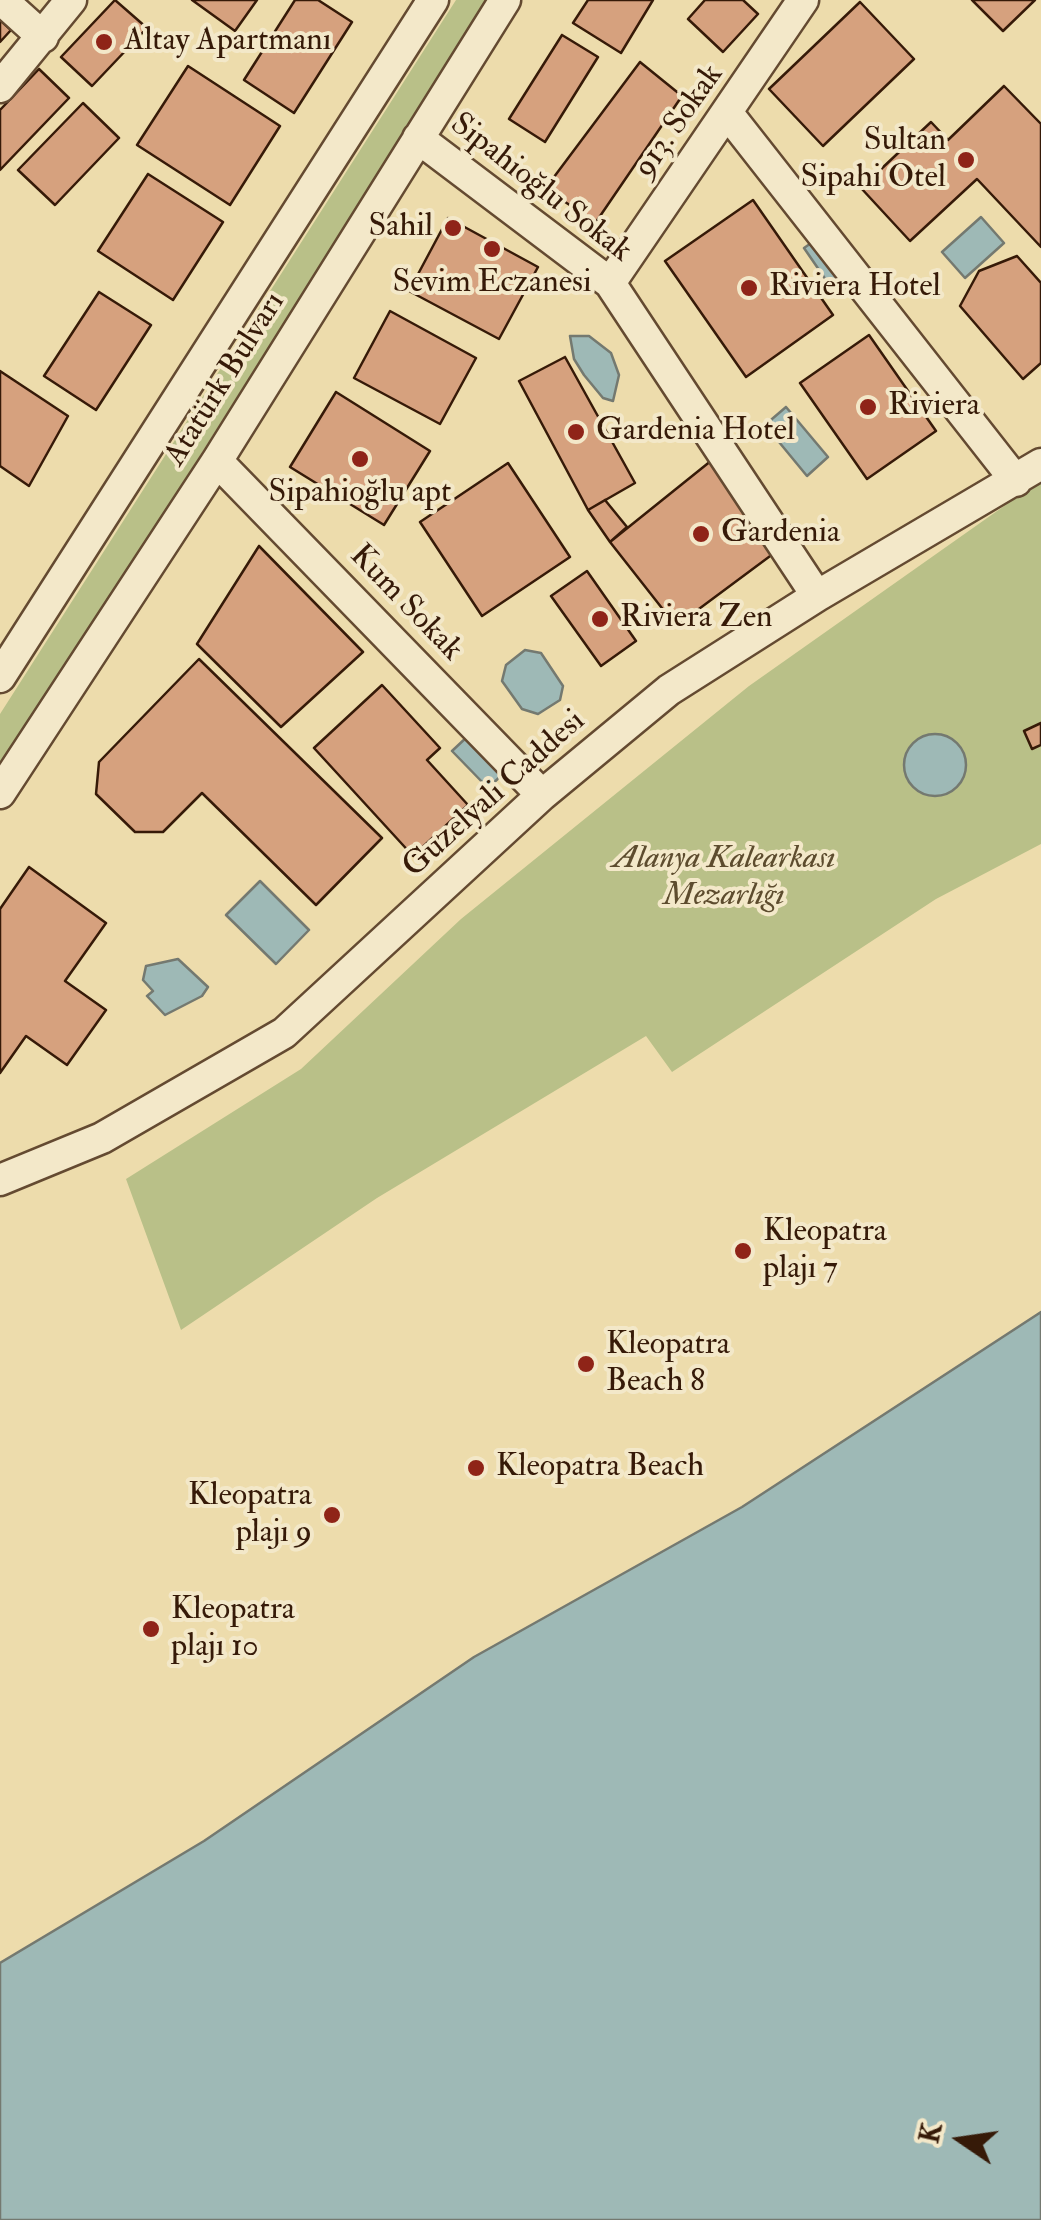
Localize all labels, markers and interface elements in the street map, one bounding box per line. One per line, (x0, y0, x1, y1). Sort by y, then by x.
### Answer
place label: Altay Apartmanı (124, 23, 331, 61)
marker: Altay Apartmanı (93, 31, 115, 53)
street label: 913. Sokak (627, 58, 733, 186)
street label: Sipahioğlu Sokak (442, 106, 638, 272)
place label: Sultan Sipahi Otel (801, 123, 946, 198)
marker: Sultan Sipahi Otel (955, 149, 977, 171)
place label: Sahil (369, 209, 433, 247)
marker: Sahil (442, 217, 464, 239)
marker: Sevim Eczanesi (481, 238, 503, 260)
place label: Sevim Eczanesi (393, 265, 591, 303)
place label: Riviera Hotel (769, 269, 941, 307)
marker: Riviera Hotel (738, 277, 760, 299)
street label: Atatürk Bulvarı (157, 286, 295, 474)
place label: Riviera (888, 388, 980, 426)
marker: Riviera (857, 396, 879, 418)
place label: Gardenia Hotel (596, 413, 795, 451)
marker: Gardenia Hotel (565, 421, 587, 443)
marker: Sipahioğlu apt (349, 448, 371, 470)
place label: Sipahioğlu apt (269, 475, 451, 513)
place label: Gardenia (721, 515, 840, 553)
marker: Gardenia (690, 523, 712, 545)
street label: Kum Sokak (340, 538, 470, 670)
place label: Riviera Zen (620, 600, 773, 638)
marker: Riviera Zen (589, 608, 611, 630)
street label: Guzelyali Caddesi (396, 703, 594, 887)
park label: Alanya Kalearkası Mezarlığı (613, 841, 835, 916)
place label: Kleopatra plajı 7 (763, 1214, 887, 1289)
marker: Kleopatra plajı 7 (732, 1240, 754, 1262)
place label: Kleopatra Beach 8 (606, 1327, 730, 1402)
marker: Kleopatra Beach 8 (575, 1353, 597, 1375)
place label: Kleopatra Beach (496, 1449, 704, 1487)
marker: Kleopatra Beach (465, 1457, 487, 1479)
place label: Kleopatra plajı 9 (188, 1478, 312, 1553)
marker: Kleopatra plajı 9 (321, 1504, 343, 1526)
place label: Kleopatra plajı 10 (171, 1592, 295, 1667)
marker: Kleopatra plajı 10 (140, 1618, 162, 1640)
north arrow (911, 2090, 1011, 2190)
text: K (912, 2120, 951, 2147)

